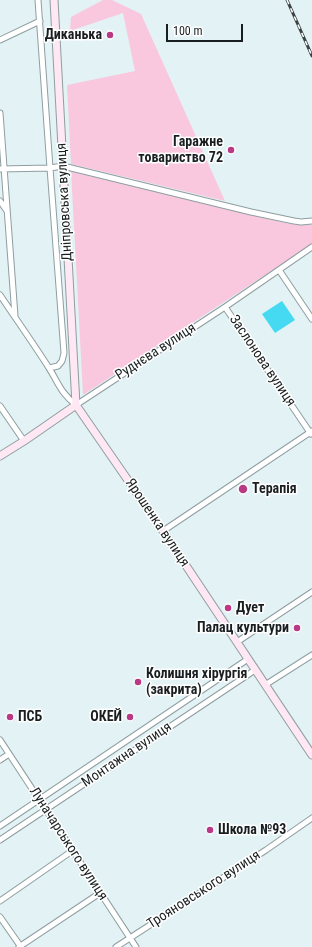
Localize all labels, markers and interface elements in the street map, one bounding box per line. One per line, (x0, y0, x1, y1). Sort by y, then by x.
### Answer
scale bar (168, 16, 245, 42)
text: 100 m (173, 24, 203, 38)
place label: Диканька (45, 27, 102, 43)
marker: Диканька (105, 30, 115, 40)
place label: Гаражне товариство 72 (138, 134, 223, 166)
street label: Дніпровська вулиця (54, 142, 76, 262)
marker: Гаражне товариство 72 (226, 145, 236, 155)
street label: Заслонова вулиця (225, 312, 299, 410)
street label: Руднєва вулиця (113, 320, 199, 384)
street label: Ярошенка вулиця (121, 476, 193, 570)
place label: Терапія (252, 481, 297, 497)
marker: Терапія (237, 483, 249, 495)
place label: Дует (236, 600, 264, 616)
marker: Дует (223, 603, 233, 613)
place label: Палац культури (197, 620, 289, 636)
marker: Палац культури (292, 623, 302, 633)
place label: Колишня хірургія (закрита) (146, 666, 247, 698)
marker: Колишня хірургія (закрита) (133, 677, 143, 687)
place label: ПСБ (18, 709, 42, 725)
place label: ОКЕЙ (90, 709, 122, 725)
marker: ПСБ (5, 712, 15, 722)
marker: ОКЕЙ (125, 712, 135, 722)
street label: Монтажна вулиця (79, 719, 175, 791)
street label: Луначарського вулиця (25, 784, 111, 904)
place label: Школа №93 (218, 822, 286, 838)
marker: Школа №93 (205, 825, 215, 835)
street label: Трояновського вулиця (144, 847, 264, 933)

